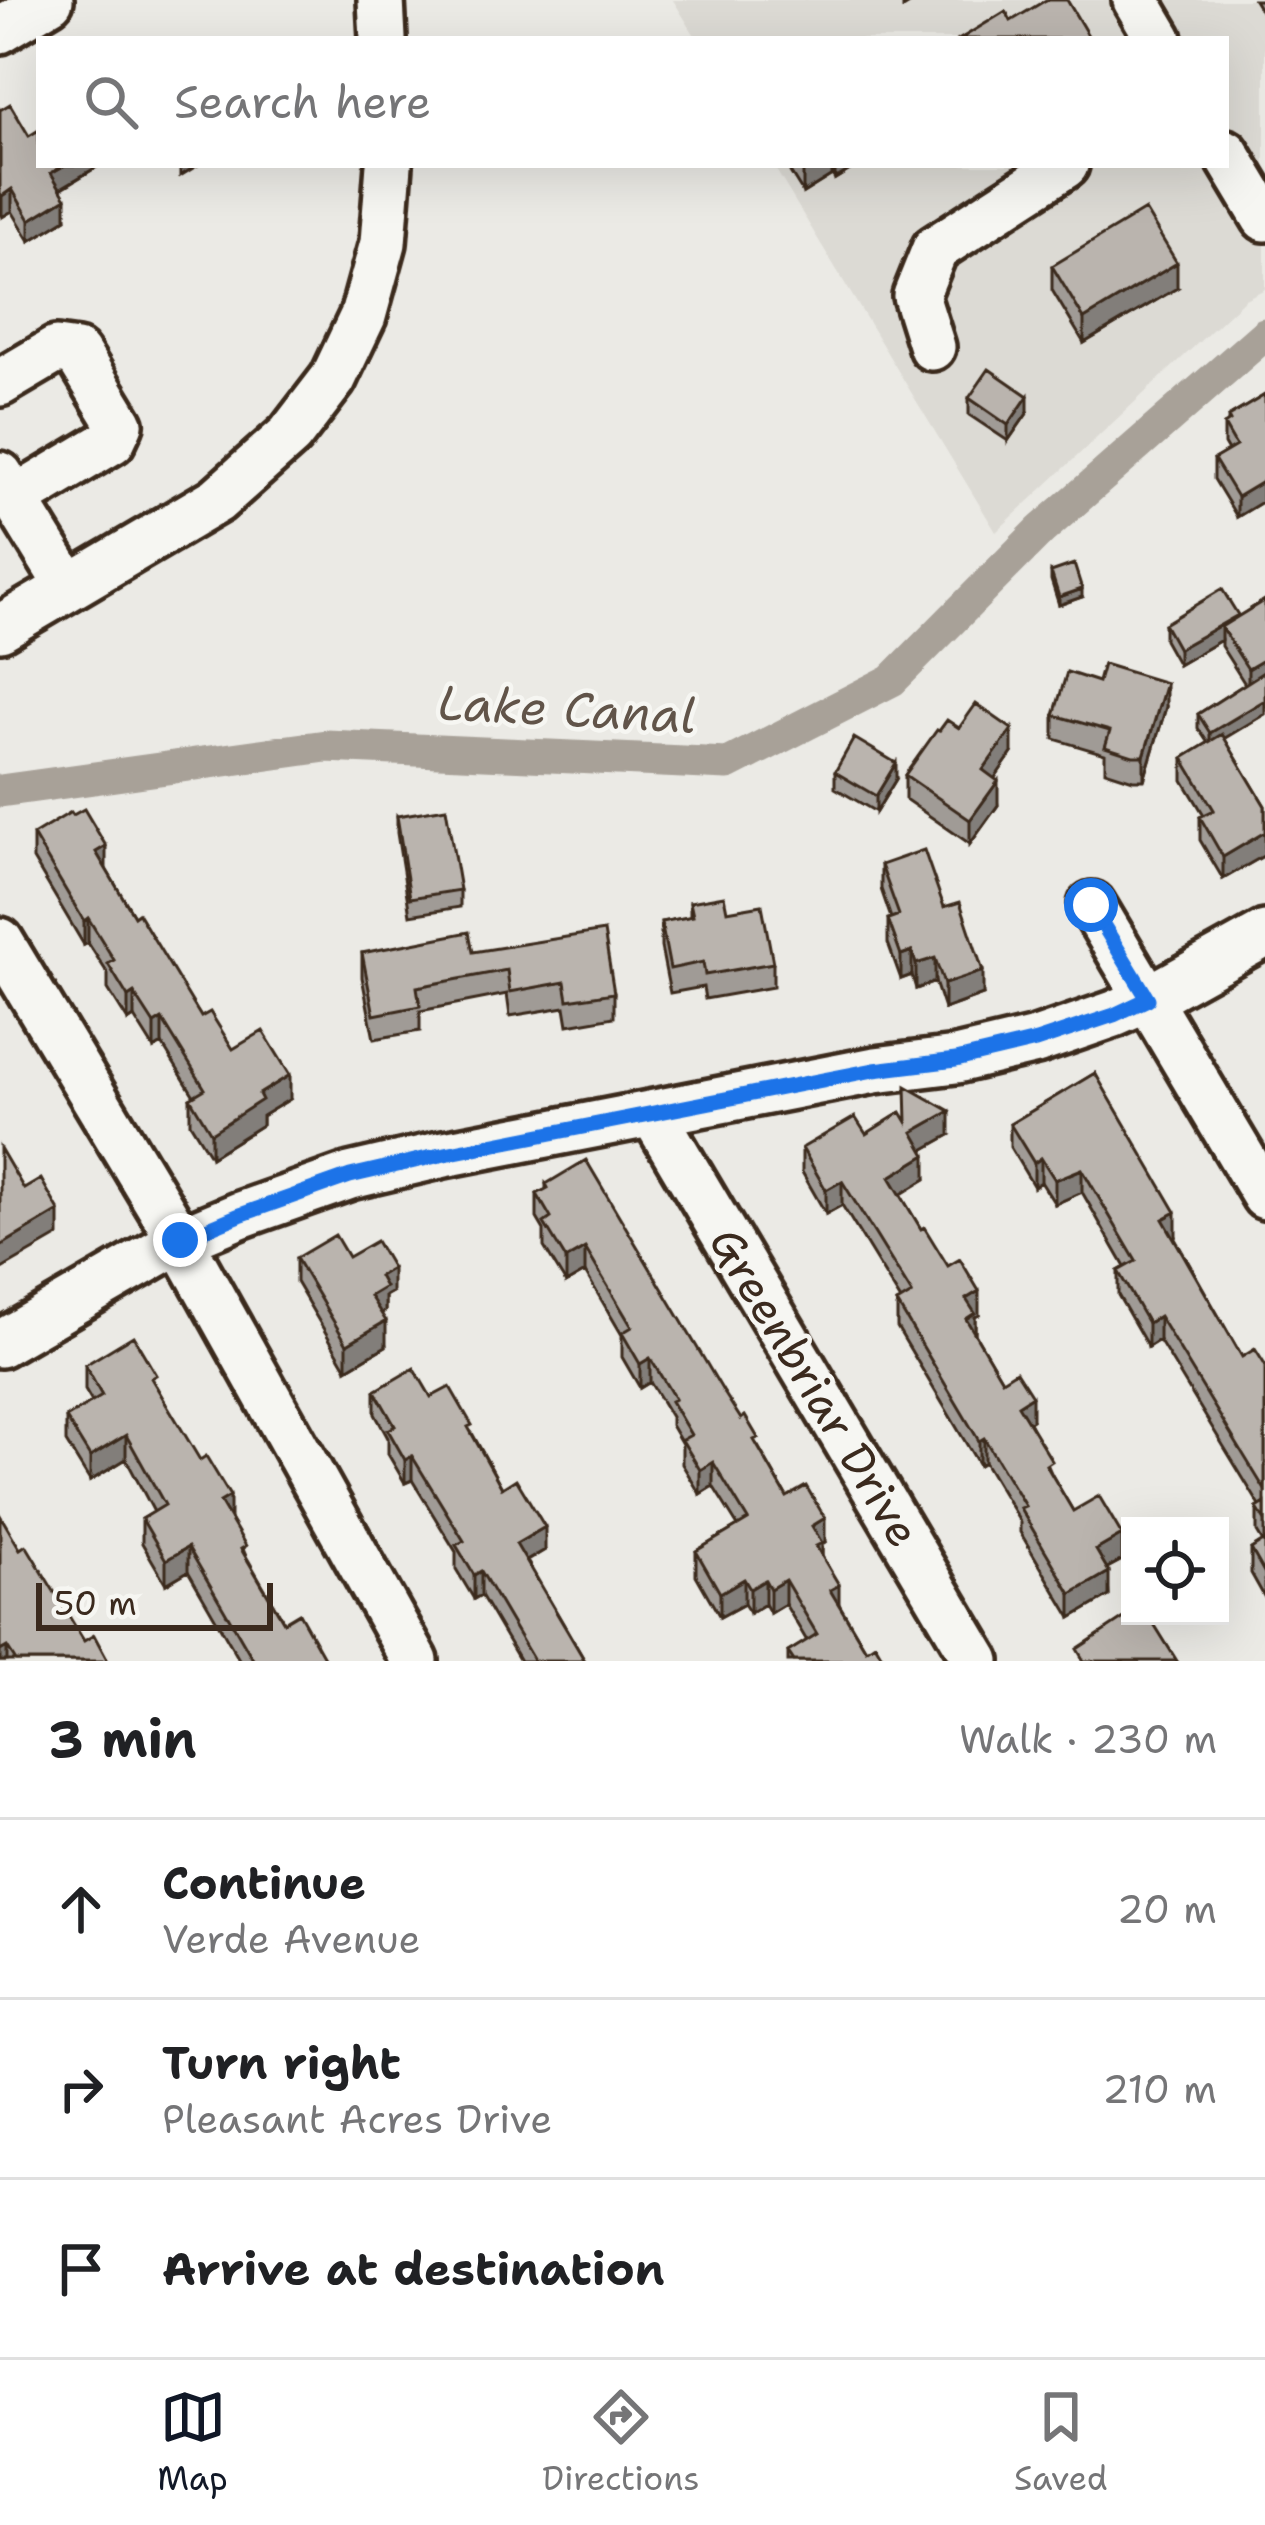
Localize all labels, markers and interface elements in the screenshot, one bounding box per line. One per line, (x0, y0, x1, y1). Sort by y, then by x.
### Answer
search box (36, 36, 1229, 168)
icon: search (78, 69, 144, 135)
text: Search here (174, 72, 431, 132)
water label: Lake Canal (436, 670, 698, 748)
route start (1064, 878, 1118, 932)
route end (153, 1213, 207, 1267)
street label: Greenbriar Drive (696, 1216, 934, 1558)
map controls (1121, 1517, 1229, 1625)
button: locate (1121, 1517, 1229, 1625)
scale bar (36, 1577, 273, 1630)
text: 50 m (54, 1581, 137, 1626)
text: 3 min (48, 1705, 197, 1773)
text: Walk · 230 m (959, 1713, 1217, 1765)
text: Continue (162, 1853, 366, 1913)
icon: ahead (48, 1876, 114, 1942)
text: 20 m (1117, 1883, 1217, 1935)
text: Verde Avenue (162, 1913, 421, 1965)
text: Turn right (162, 2033, 401, 2093)
icon: right (48, 2056, 114, 2122)
text: 210 m (1102, 2063, 1217, 2115)
text: Pleasant Acres Drive (162, 2093, 552, 2145)
icon: arrive (48, 2236, 114, 2302)
text: Arrive at destination (162, 2239, 665, 2299)
tab: Map (157, 2384, 228, 2501)
tab: Directions (542, 2384, 700, 2501)
tab: Saved (1014, 2384, 1108, 2501)

